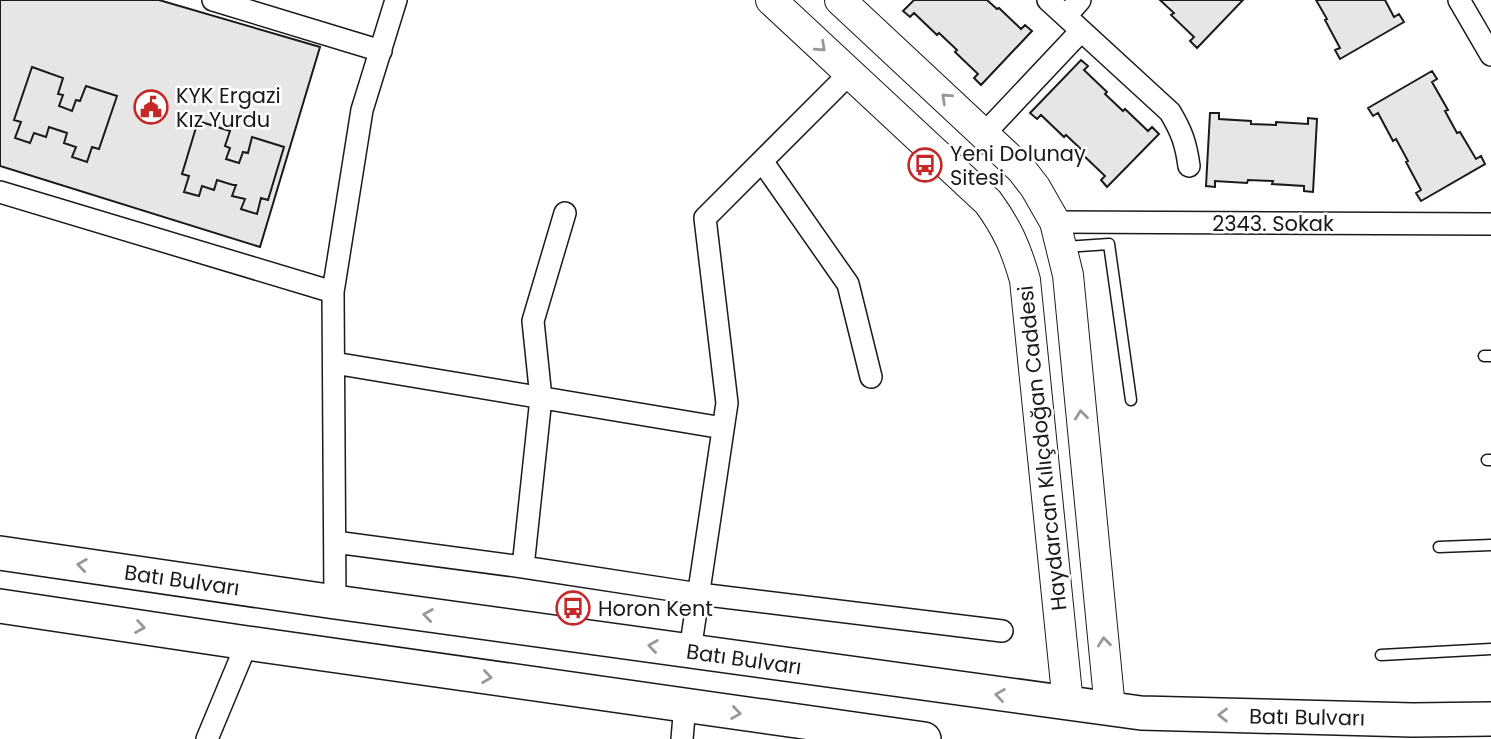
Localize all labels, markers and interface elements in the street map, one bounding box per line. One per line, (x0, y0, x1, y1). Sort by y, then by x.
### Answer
one-way arrow (813, 38, 826, 51)
place label: KYK Ergazi Kız Yurdu (176, 81, 281, 134)
public building icon: KYK Ergazi Kız Yurdu (132, 88, 170, 126)
one-way arrow (941, 94, 954, 106)
place label: Yeni Dolunay Sitesi (950, 139, 1086, 192)
bus stop icon: Yeni Dolunay Sitesi (906, 146, 944, 184)
street label: 2343. Sokak (1212, 209, 1334, 238)
street label: Haydarcan Kılıçdoğan Caddesi (1011, 284, 1073, 612)
one-way arrow (1074, 409, 1089, 421)
one-way arrow (76, 558, 88, 573)
street label: Batı Bulvarı (123, 558, 241, 602)
bus stop icon: Horon Kent (554, 589, 592, 627)
place label: Horon Kent (598, 594, 713, 623)
one-way arrow (422, 608, 434, 623)
one-way arrow (134, 619, 146, 634)
one-way arrow (1097, 636, 1112, 647)
street label: Batı Bulvarı (685, 637, 803, 681)
one-way arrow (648, 639, 659, 654)
one-way arrow (481, 669, 492, 684)
one-way arrow (994, 687, 1006, 702)
street label: Batı Bulvarı (1249, 701, 1365, 733)
one-way arrow (730, 705, 742, 720)
one-way arrow (1217, 707, 1227, 723)

